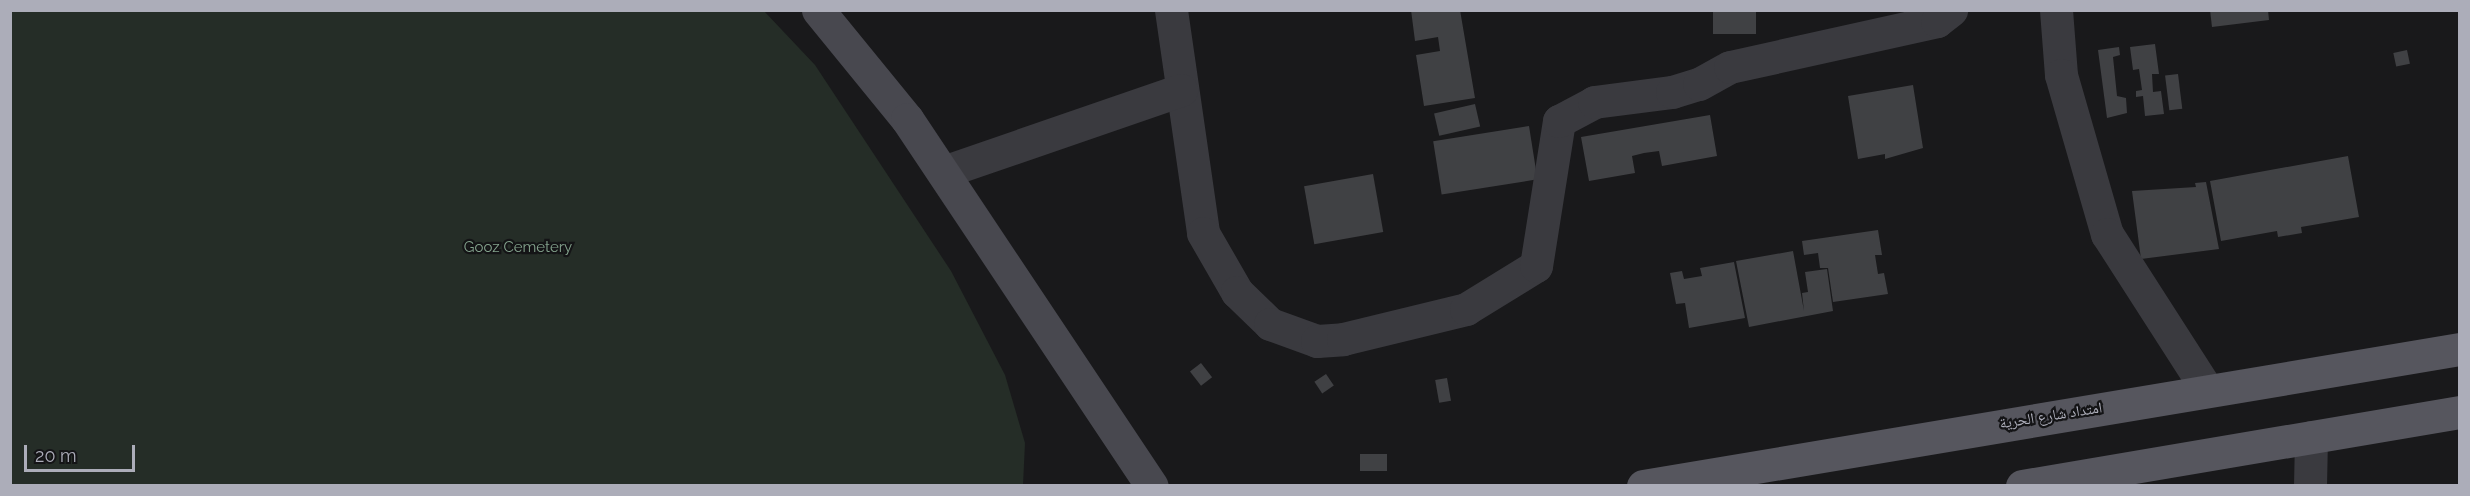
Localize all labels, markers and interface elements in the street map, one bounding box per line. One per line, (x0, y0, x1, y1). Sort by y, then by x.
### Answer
park label: Gooz Cemetery (464, 239, 572, 257)
street label: امتداد شارع الحرية (1998, 399, 2104, 433)
scale bar (27, 433, 138, 471)
text: 20 m (35, 445, 77, 466)

